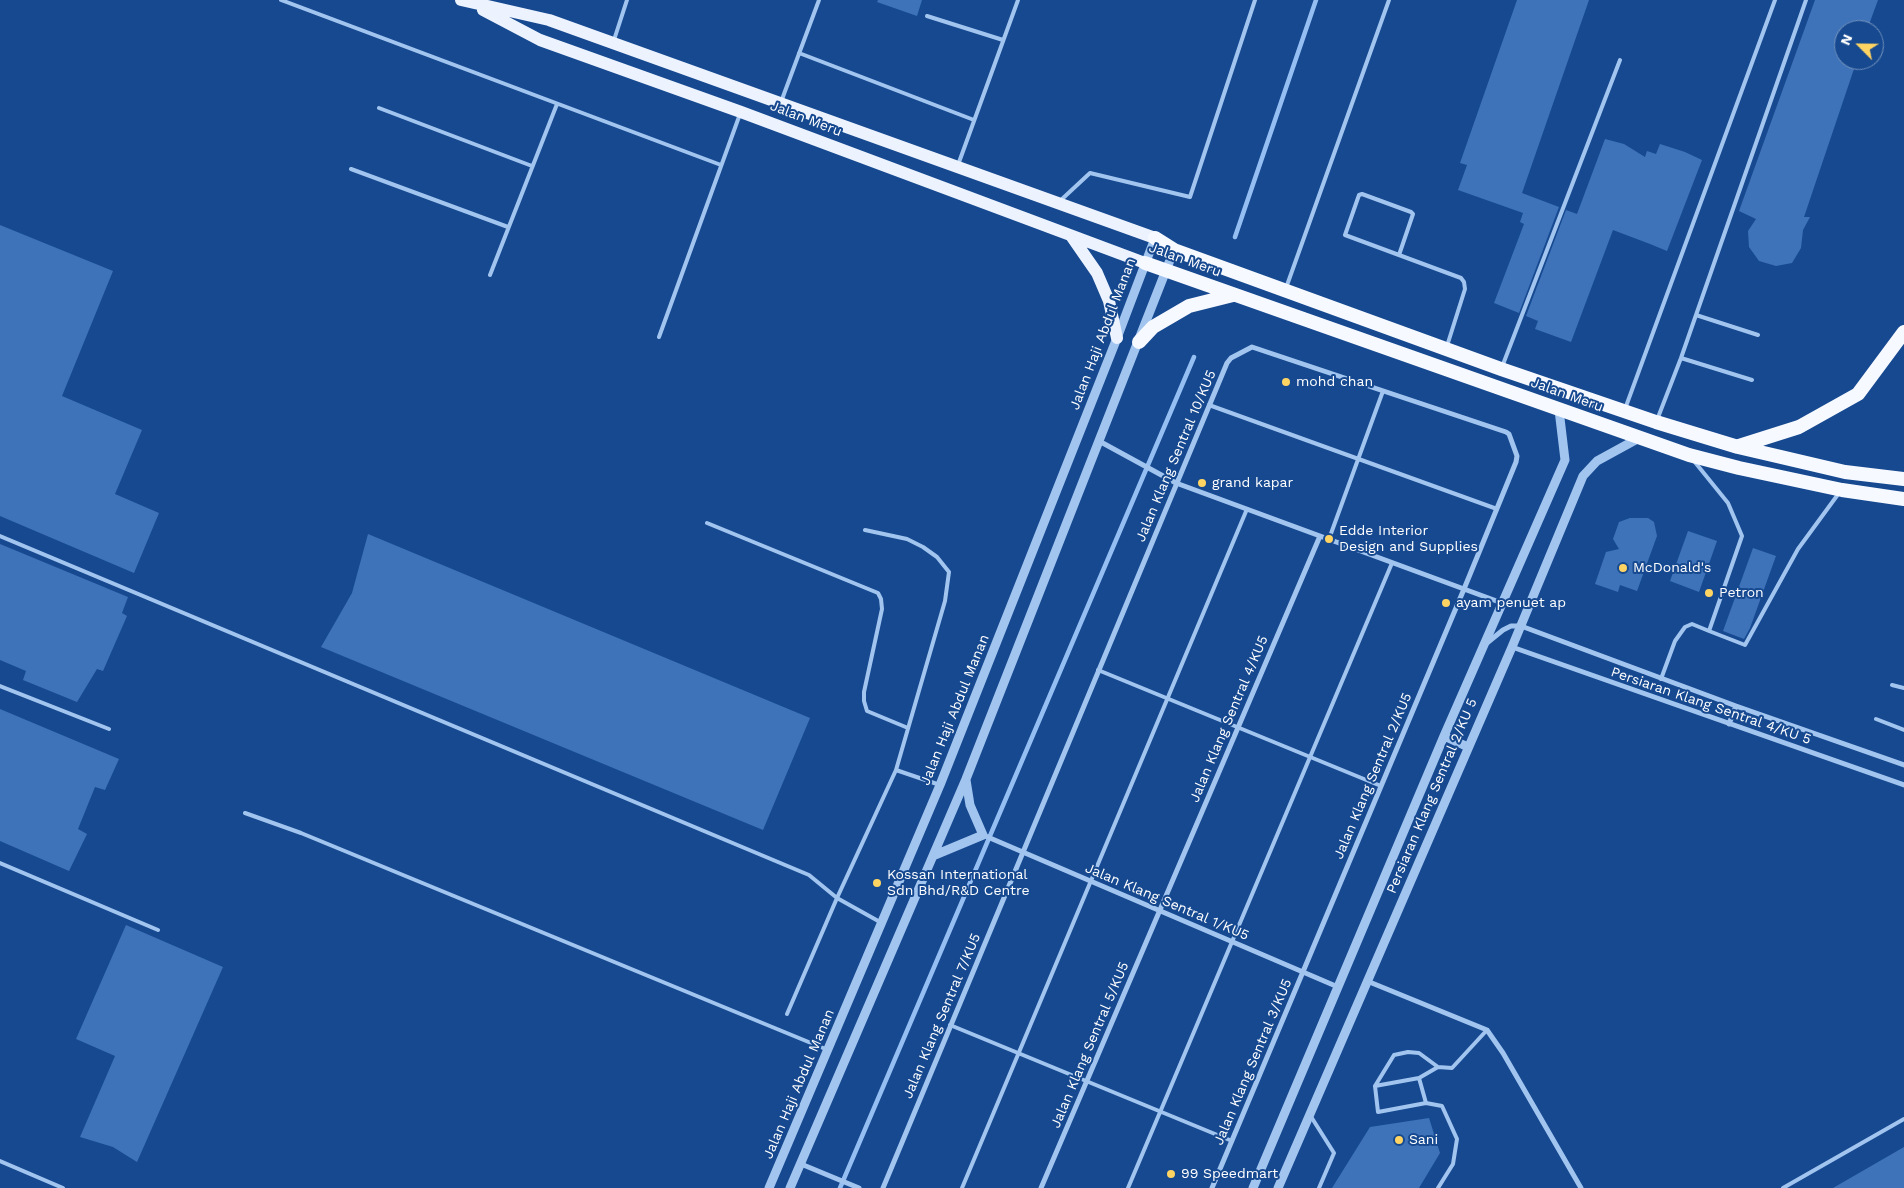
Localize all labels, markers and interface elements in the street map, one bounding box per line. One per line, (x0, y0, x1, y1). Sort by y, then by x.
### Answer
north arrow (1834, 20, 1884, 70)
text: N (1837, 32, 1856, 47)
street label: Jalan Meru (768, 98, 844, 140)
street label: Jalan Meru (1147, 239, 1223, 281)
street label: Jalan Haji Abdul Manan (1066, 256, 1140, 412)
street label: Jalan Klang Sentral 10/KU5 (1132, 368, 1220, 544)
place label: mohd chan (1296, 374, 1373, 390)
street label: Jalan Meru (1529, 374, 1605, 416)
marker: mohd chan (1280, 376, 1292, 388)
place label: grand kapar (1212, 475, 1293, 491)
marker: grand kapar (1196, 477, 1208, 489)
place label: Edde Interior Design and Supplies (1339, 523, 1478, 556)
marker: Edde Interior Design and Supplies (1323, 533, 1335, 545)
place label: McDonald's (1633, 560, 1711, 576)
marker: McDonald's (1617, 562, 1629, 574)
place label: Petron (1719, 585, 1764, 601)
marker: Petron (1703, 587, 1715, 599)
place label: ayam penuet ap (1456, 595, 1566, 611)
marker: ayam penuet ap (1440, 597, 1452, 609)
street label: Jalan Haji Abdul Manan (917, 632, 993, 788)
street label: Jalan Klang Sentral 4/KU5 (1186, 633, 1272, 805)
street label: Persiaran Klang Sentral 4/KU 5 (1609, 664, 1813, 748)
street label: Jalan Klang Sentral 2/KU5 (1330, 690, 1416, 862)
street label: Persiaran Klang Sentral 2/KU 5 (1383, 696, 1481, 896)
street label: Jalan Klang Sentral 1/KU5 (1083, 860, 1251, 944)
place label: Kossan International Sdn Bhd/R&D Centre (887, 867, 1029, 900)
marker: Kossan International Sdn Bhd/R&D Centre (871, 877, 883, 889)
street label: Jalan Klang Sentral 7/KU5 (900, 931, 984, 1101)
street label: Jalan Klang Sentral 5/KU5 (1047, 959, 1133, 1131)
street label: Jalan Klang Sentral 3/KU5 (1210, 976, 1296, 1148)
street label: Jalan Haji Abdul Manan (760, 1007, 838, 1161)
place label: Sani (1409, 1132, 1438, 1148)
marker: Sani (1393, 1134, 1405, 1146)
place label: 99 Speedmart (1181, 1166, 1278, 1182)
marker: 99 Speedmart (1165, 1168, 1177, 1180)

